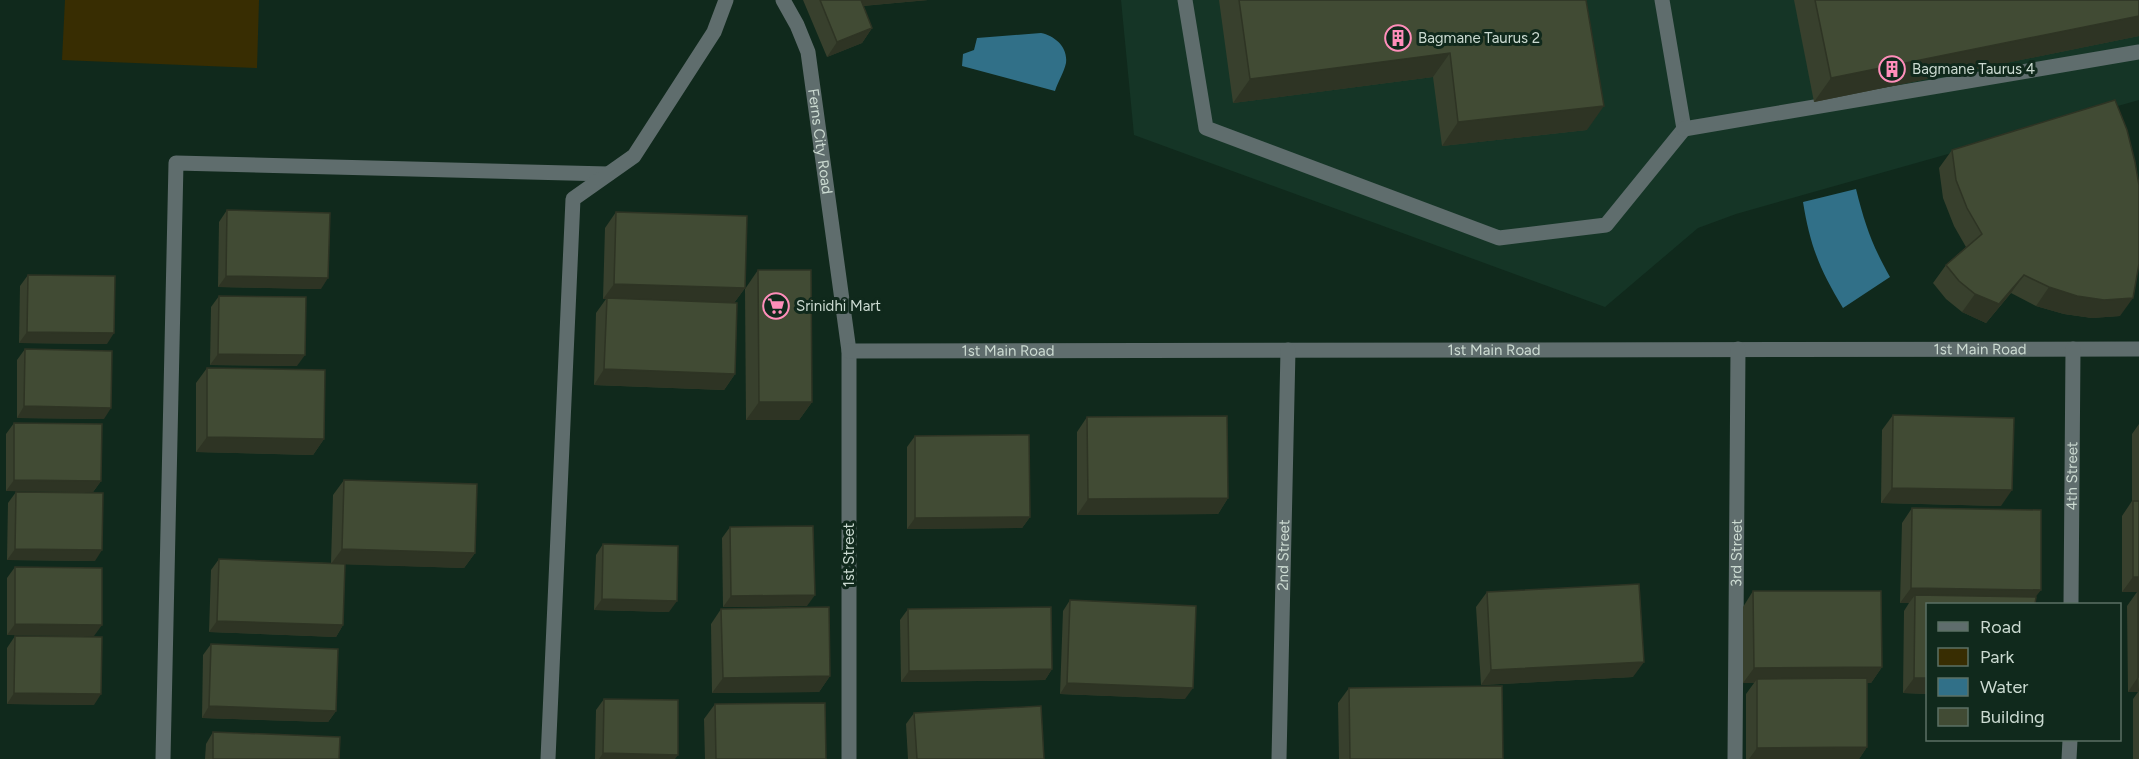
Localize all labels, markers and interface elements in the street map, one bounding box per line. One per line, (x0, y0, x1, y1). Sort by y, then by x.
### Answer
building icon: Bagmane Taurus 2 (1383, 23, 1413, 53)
place label: Bagmane Taurus 2 (1418, 29, 1540, 47)
building icon: Bagmane Taurus 4 (1877, 54, 1907, 84)
place label: Bagmane Taurus 4 (1912, 60, 2035, 78)
street label: Ferns City Road (804, 87, 836, 195)
supermarket icon: Srinidhi Mart (761, 291, 791, 321)
place label: Srinidhi Mart (796, 297, 881, 315)
street label: 1st Main Road (1933, 340, 2027, 358)
street label: 1st Main Road (1447, 341, 1541, 359)
street label: 1st Main Road (961, 342, 1055, 360)
street label: 4th Street (2063, 441, 2081, 511)
street label: 2nd Street (1274, 519, 1293, 591)
street label: 3rd Street (1727, 519, 1746, 587)
street label: 1st Street (840, 522, 858, 587)
legend (1926, 603, 2121, 741)
text: Road (1980, 616, 2021, 638)
text: Park (1980, 646, 2015, 668)
text: Water (1980, 676, 2028, 698)
text: Building (1980, 706, 2045, 728)

